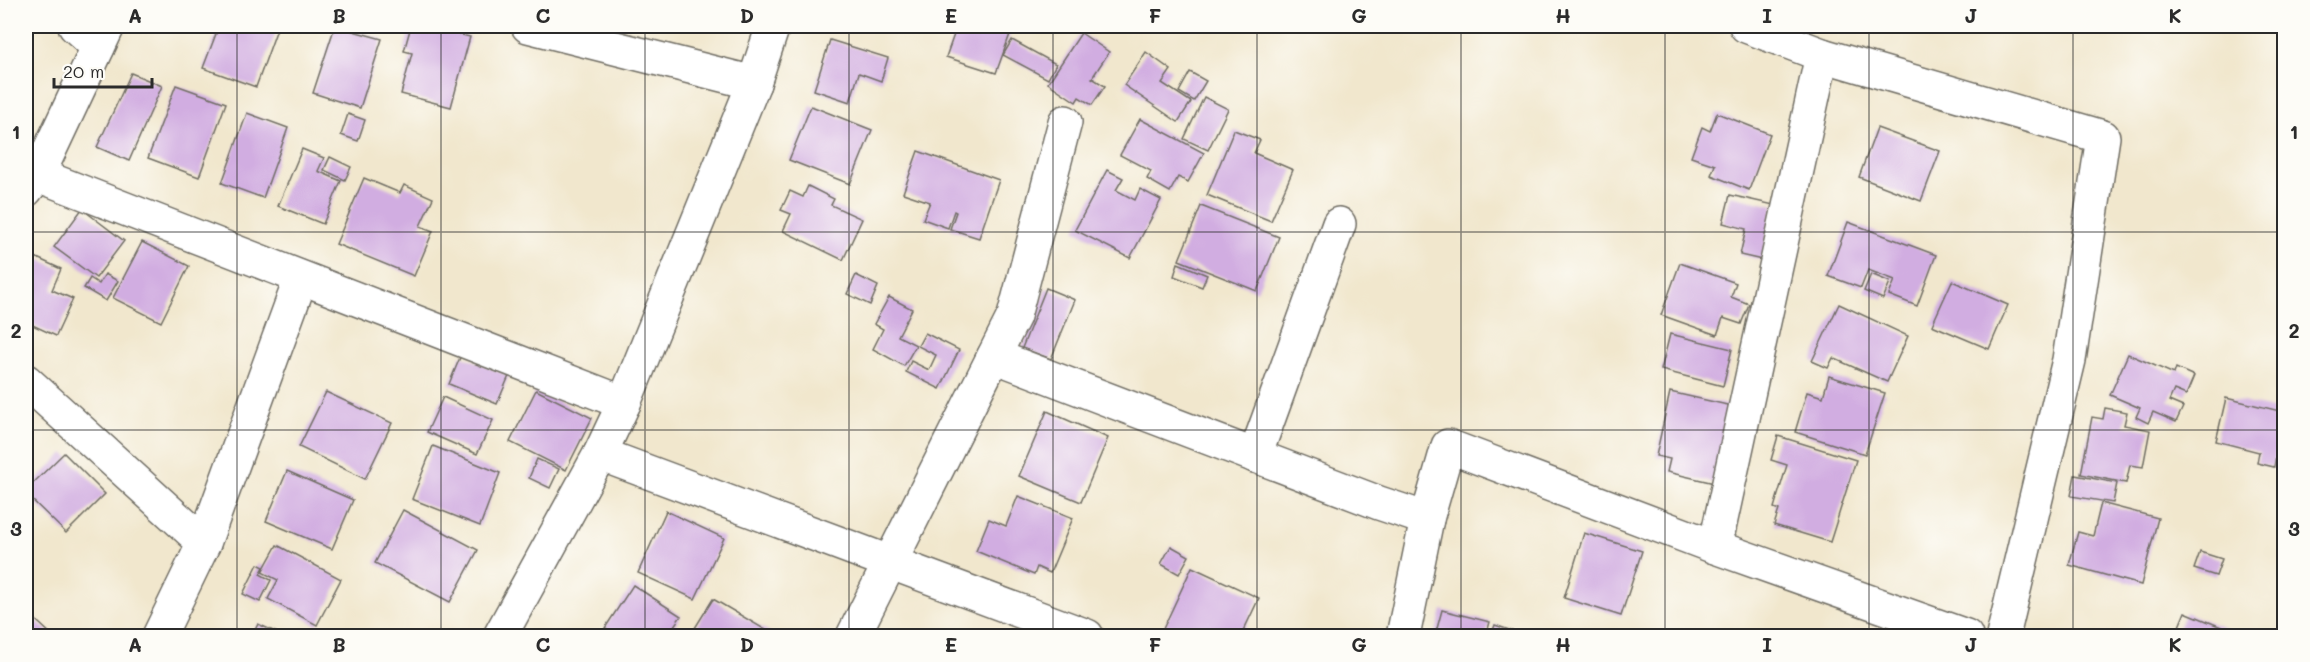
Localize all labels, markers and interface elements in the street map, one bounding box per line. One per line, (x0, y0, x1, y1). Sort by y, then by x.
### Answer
text: A (128, 2, 142, 28)
text: B (332, 2, 346, 28)
text: C (536, 2, 551, 28)
text: D (740, 2, 754, 28)
text: E (945, 2, 957, 28)
text: F (1149, 2, 1162, 28)
text: G (1351, 2, 1367, 28)
text: H (1555, 2, 1571, 28)
text: I (1762, 2, 1772, 28)
text: J (1964, 2, 1978, 28)
text: K (2168, 2, 2182, 28)
scale bar (54, 51, 152, 89)
text: 20 m (63, 59, 104, 83)
text: 1 (12, 118, 20, 144)
text: 1 (2290, 118, 2298, 144)
text: 2 (10, 317, 22, 343)
text: 2 (2288, 317, 2300, 343)
text: 3 (10, 515, 22, 541)
text: 3 (2288, 515, 2300, 541)
text: A (128, 631, 142, 657)
text: B (332, 631, 346, 657)
text: C (536, 631, 551, 657)
text: D (740, 631, 754, 657)
text: E (945, 631, 957, 657)
text: F (1149, 631, 1162, 657)
text: G (1351, 631, 1367, 657)
text: H (1555, 631, 1571, 657)
text: I (1762, 631, 1772, 657)
text: J (1964, 631, 1978, 657)
text: K (2168, 631, 2182, 657)

